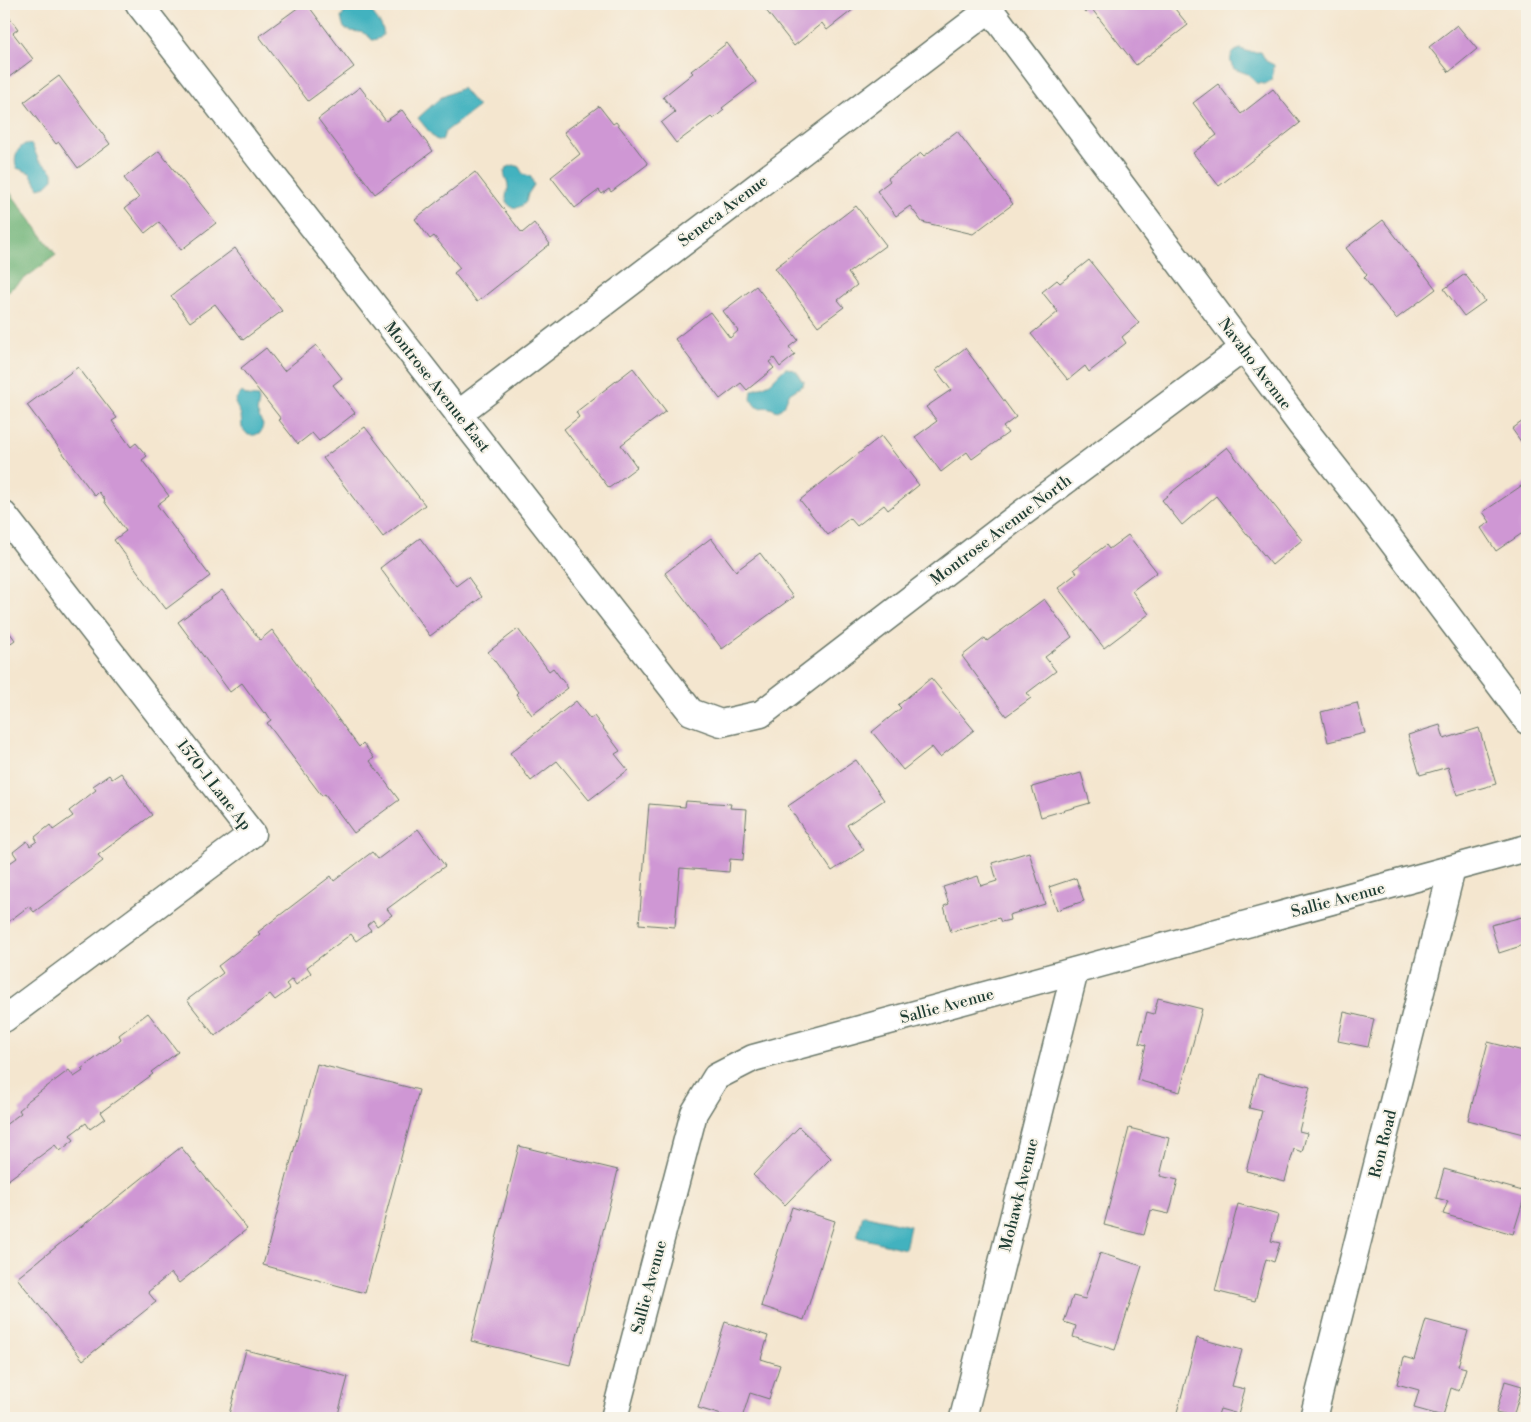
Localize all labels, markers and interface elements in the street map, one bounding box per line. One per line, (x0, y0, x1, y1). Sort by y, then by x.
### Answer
street label: Seneca Avenue (674, 171, 772, 251)
street label: Navaho Avenue (1214, 314, 1296, 414)
street label: Montrose Avenue East (380, 318, 494, 457)
street label: Montrose Avenue North (926, 470, 1076, 590)
street label: 1570-1 Lane Ap (172, 736, 256, 834)
street label: Sallie Avenue (1289, 878, 1387, 922)
street label: Sallie Avenue (898, 984, 996, 1028)
street label: Ron Road (1365, 1108, 1401, 1180)
street label: Mohawk Avenue (995, 1136, 1043, 1254)
street label: Sallie Avenue (627, 1238, 671, 1336)

